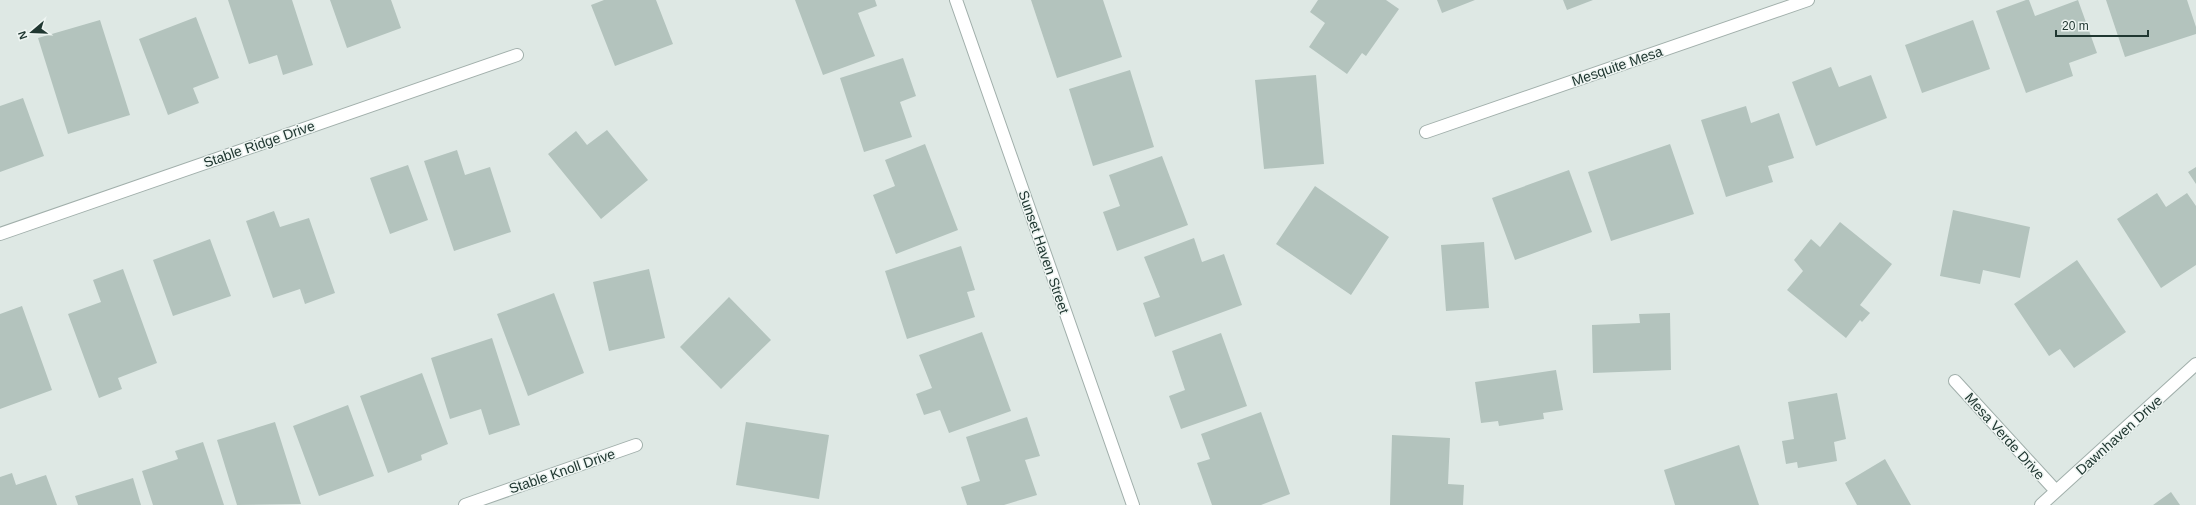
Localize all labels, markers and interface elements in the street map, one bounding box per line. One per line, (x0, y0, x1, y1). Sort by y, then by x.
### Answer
north arrow (12, 12, 52, 52)
scale bar (2056, 12, 2148, 38)
text: 20 m (2062, 19, 2089, 33)
text: N (16, 29, 30, 41)
street label: Mesquite Mesa (1570, 43, 1665, 89)
street label: Stable Ridge Drive (201, 117, 317, 171)
street label: Sunset Haven Street (1015, 188, 1073, 316)
street label: Mesa Verde Drive (1962, 389, 2048, 483)
street label: Dawnhaven Drive (2073, 392, 2166, 478)
street label: Stable Knoll Drive (507, 445, 617, 497)

